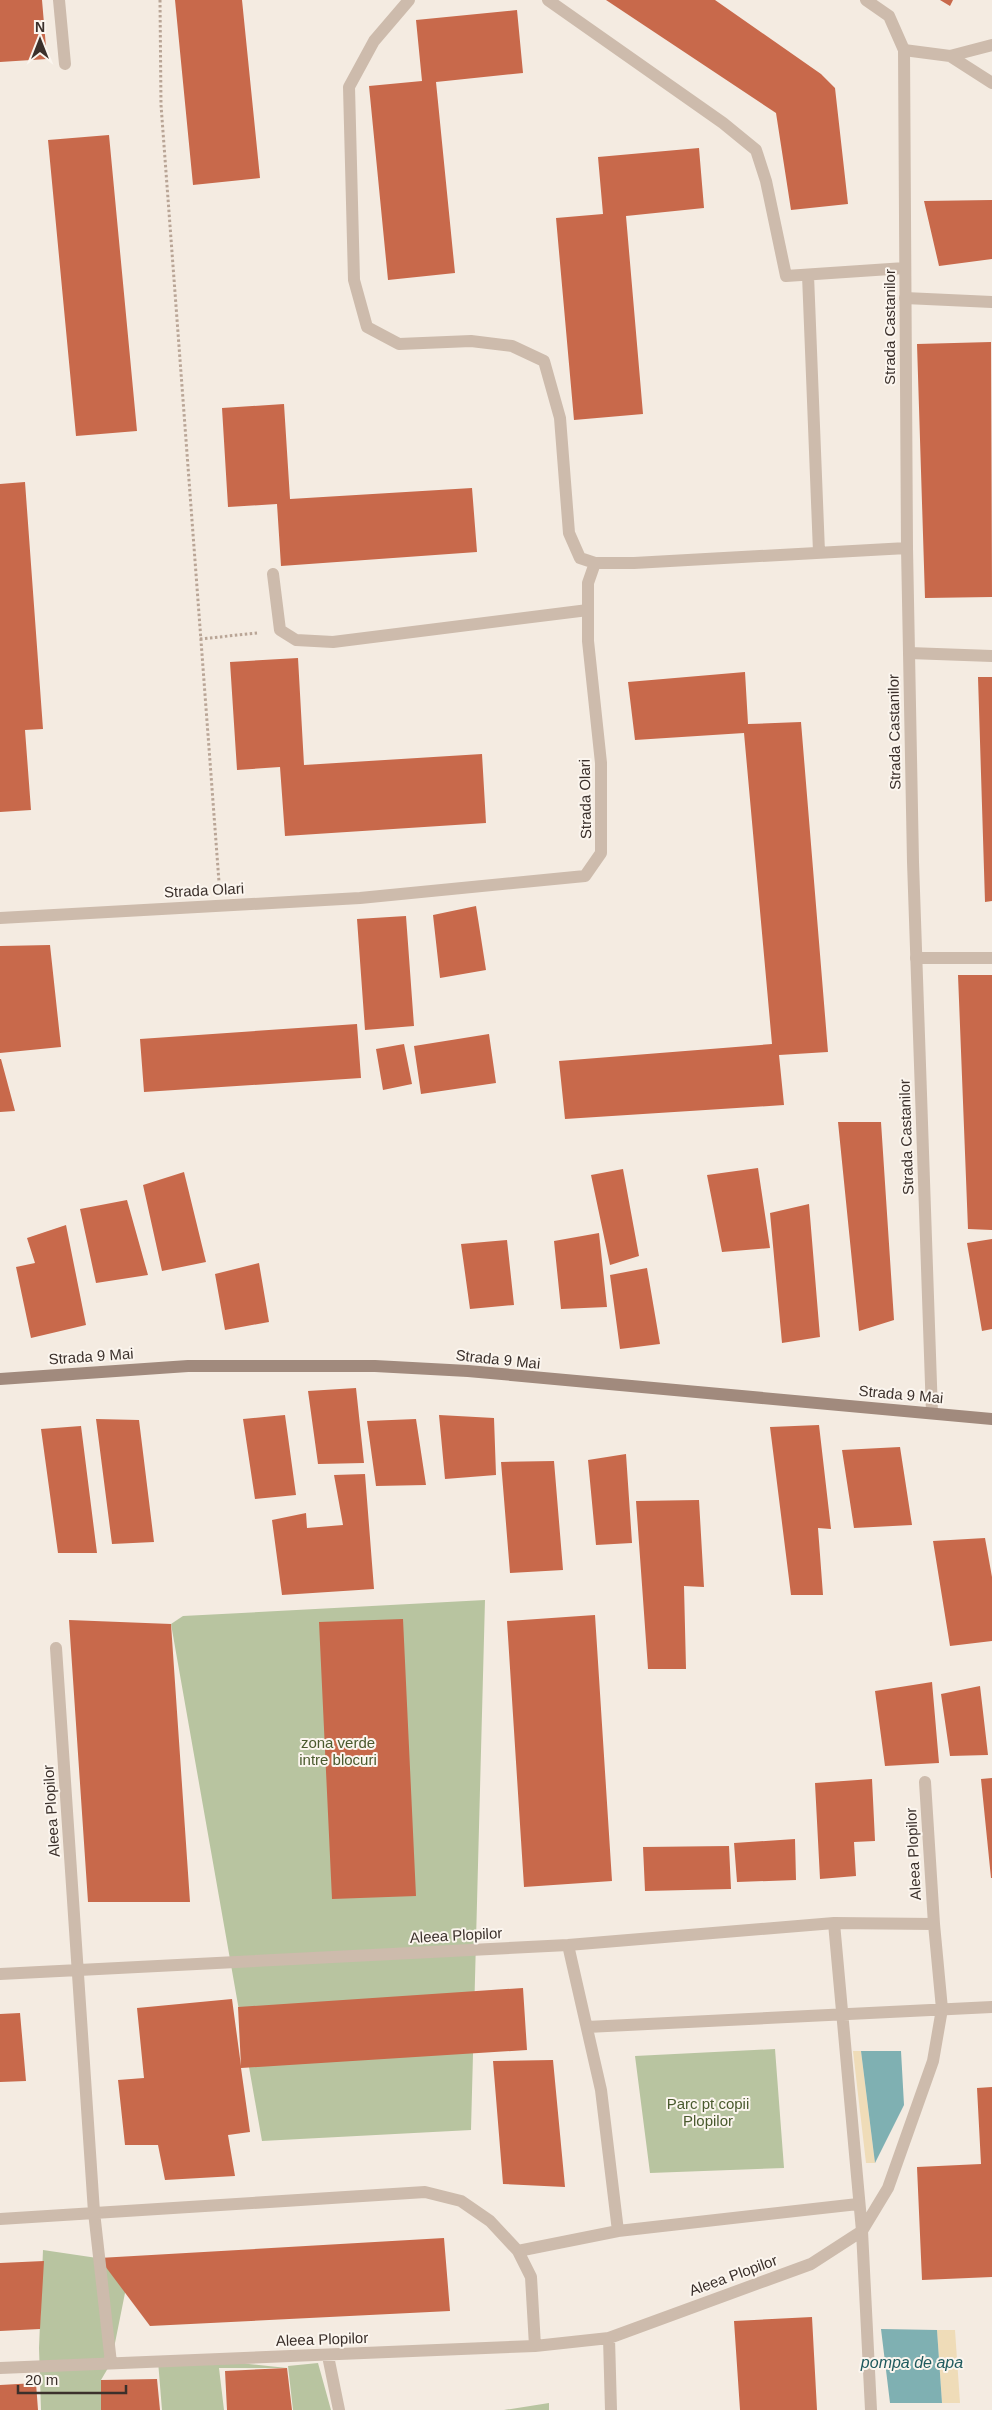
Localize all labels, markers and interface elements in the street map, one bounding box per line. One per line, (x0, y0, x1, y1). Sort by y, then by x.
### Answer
north arrow (15, 15, 65, 65)
text: N (35, 19, 45, 35)
street label: Strada Castanilor (881, 269, 898, 385)
street label: Strada Castanilor (884, 674, 904, 790)
street label: Strada Olari (576, 759, 594, 839)
street label: Strada Olari (164, 879, 244, 901)
street label: Strada Castanilor (895, 1079, 917, 1195)
street label: Strada 9 Mai (48, 1345, 134, 1367)
street label: Strada 9 Mai (455, 1346, 541, 1372)
street label: Strada 9 Mai (858, 1382, 944, 1406)
park label: zona verde intre blocuri (299, 1734, 377, 1768)
street label: Aleea Plopilor (39, 1764, 63, 1858)
street label: Aleea Plopilor (902, 1807, 924, 1901)
street label: Aleea Plopilor (409, 1924, 503, 1946)
park label: Parc pt copii Plopilor (667, 2095, 749, 2129)
street label: Aleea Plopilor (687, 2251, 779, 2299)
street label: Aleea Plopilor (275, 2329, 369, 2349)
water label: pompa de apa (860, 2354, 963, 2371)
scale bar (18, 2362, 125, 2394)
text: 20 m (25, 2371, 58, 2388)

